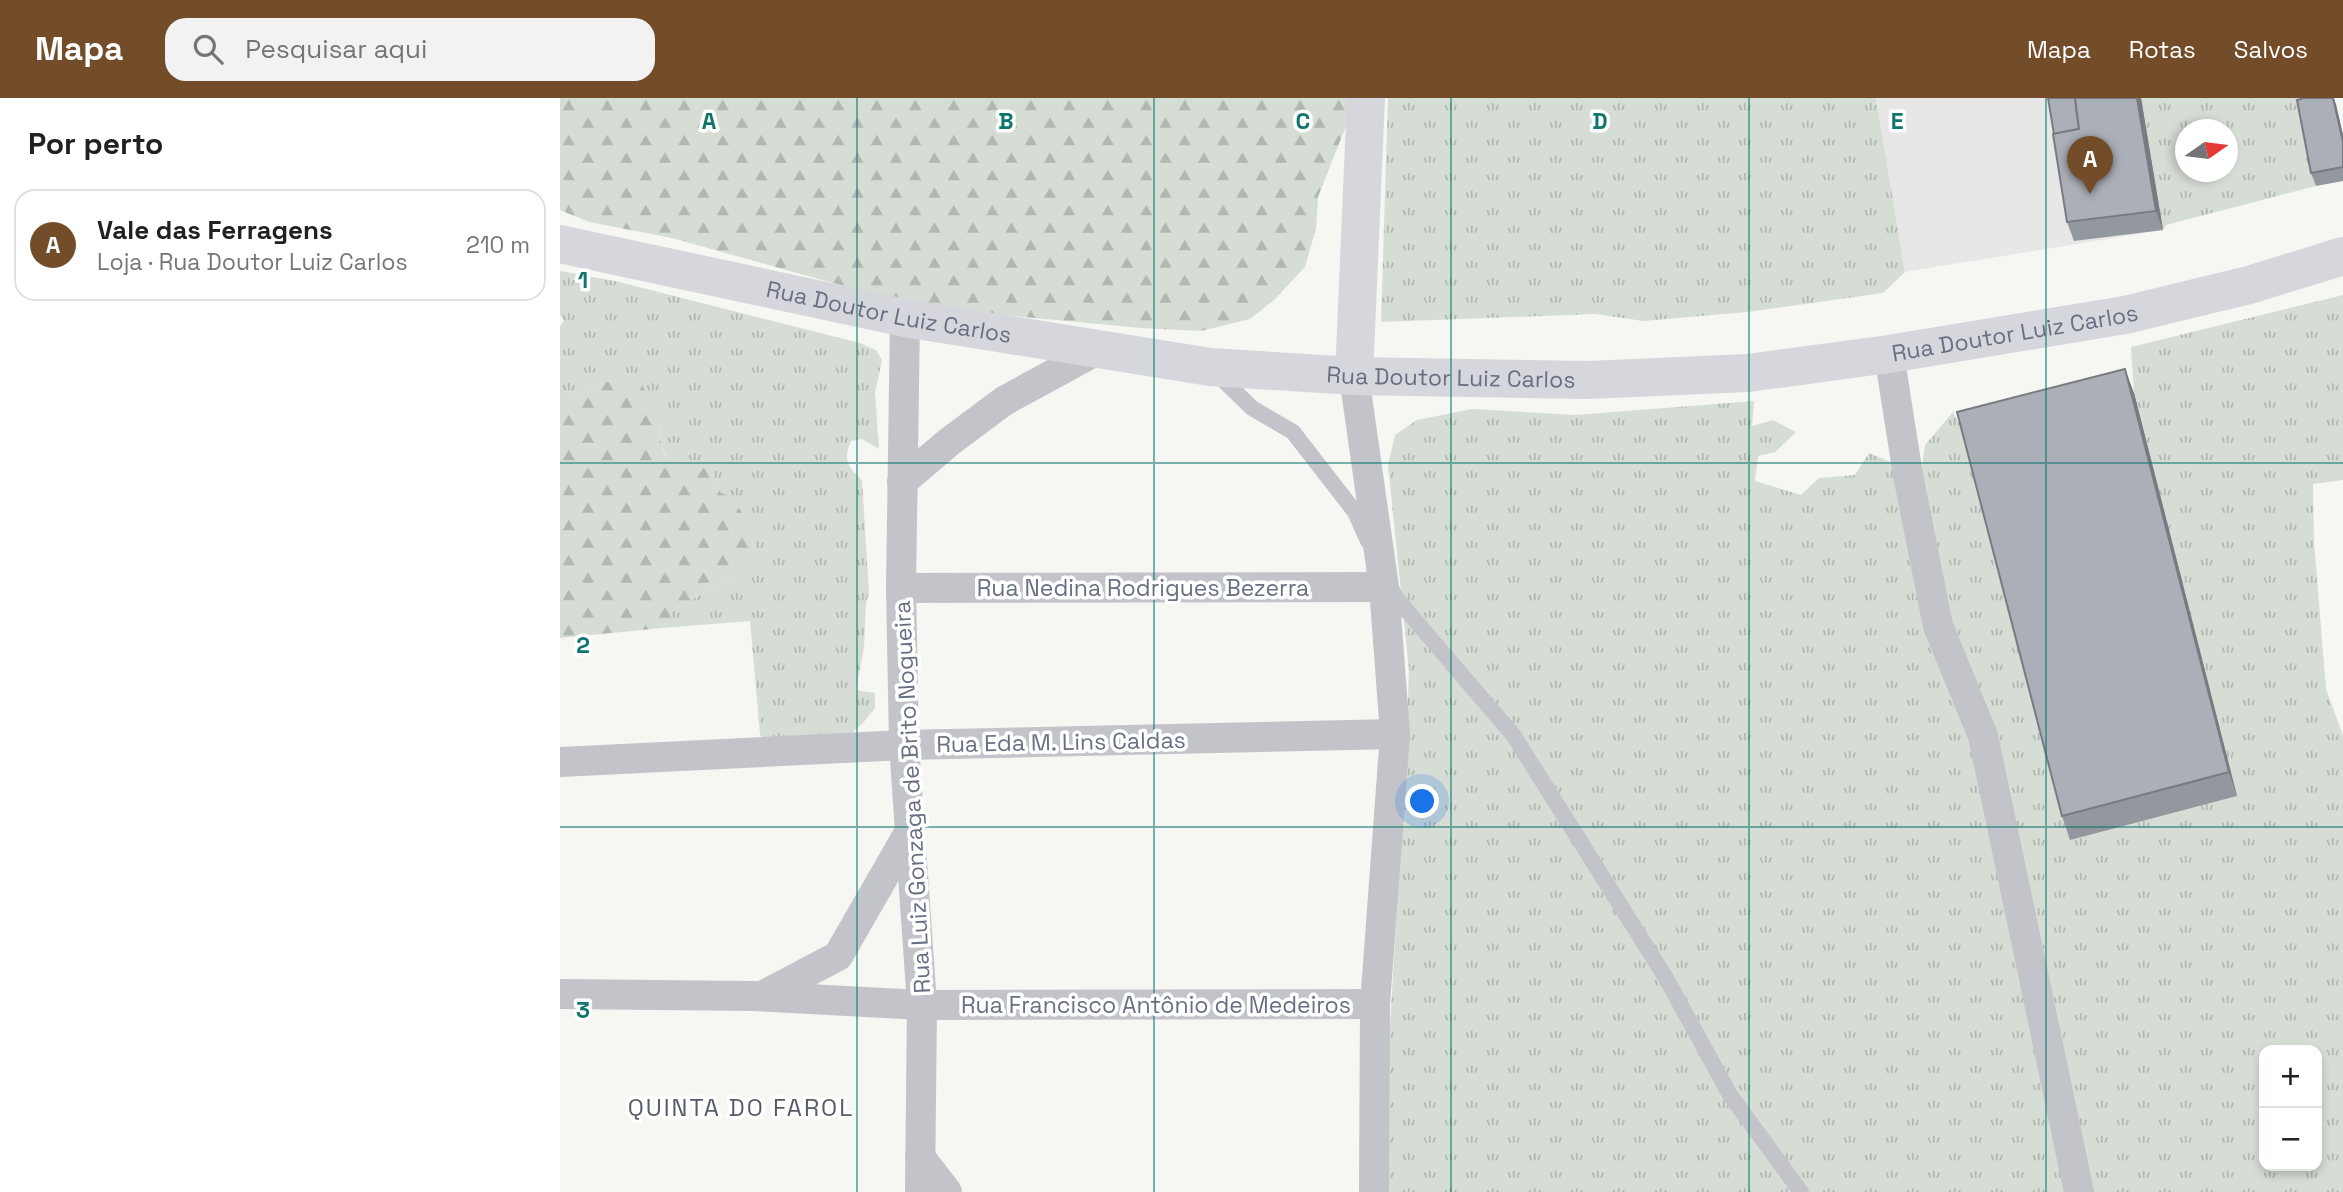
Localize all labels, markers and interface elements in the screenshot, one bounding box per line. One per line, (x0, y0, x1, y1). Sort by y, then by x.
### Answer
search box (165, 18, 655, 81)
text: Mapa (35, 28, 123, 70)
icon: search (189, 30, 227, 68)
text: Pesquisar aqui (245, 32, 427, 66)
text: Mapa (2027, 34, 2091, 65)
text: Rotas (2129, 34, 2196, 65)
text: Salvos (2234, 34, 2308, 65)
text: A (702, 106, 717, 136)
text: B (998, 106, 1014, 136)
text: C (1296, 106, 1310, 136)
text: D (1592, 106, 1608, 136)
text: E (1891, 106, 1903, 136)
north arrow (2175, 119, 2238, 182)
text: Por perto (28, 124, 163, 163)
pin: A (2067, 136, 2113, 194)
text: Vale das Ferragens (97, 213, 333, 247)
text: A (46, 230, 60, 260)
text: 210 m (466, 230, 530, 260)
text: Loja · Rua Doutor Luiz Carlos (97, 247, 408, 277)
text: 1 (578, 265, 588, 295)
street label: Rua Doutor Luiz Carlos (764, 274, 1014, 350)
street label: Rua Doutor Luiz Carlos (1889, 297, 2141, 368)
street label: Rua Doutor Luiz Carlos (1326, 359, 1576, 395)
street label: Rua Nedina Rodrigues Bezerra (977, 573, 1309, 603)
street label: Rua Luiz Gonzaga de Brito Nogueira (887, 600, 937, 994)
text: 2 (576, 630, 590, 660)
street label: Rua Eda M. Lins Caldas (936, 725, 1186, 759)
your location (1405, 784, 1439, 818)
street label: Rua Francisco Antônio de Medeiros (961, 990, 1351, 1020)
text: 3 (576, 995, 590, 1025)
map controls (2259, 1045, 2322, 1171)
button: + (2259, 1045, 2322, 1108)
district label: QUINTA DO FAROL (628, 1092, 854, 1123)
button: − (2259, 1108, 2322, 1171)

